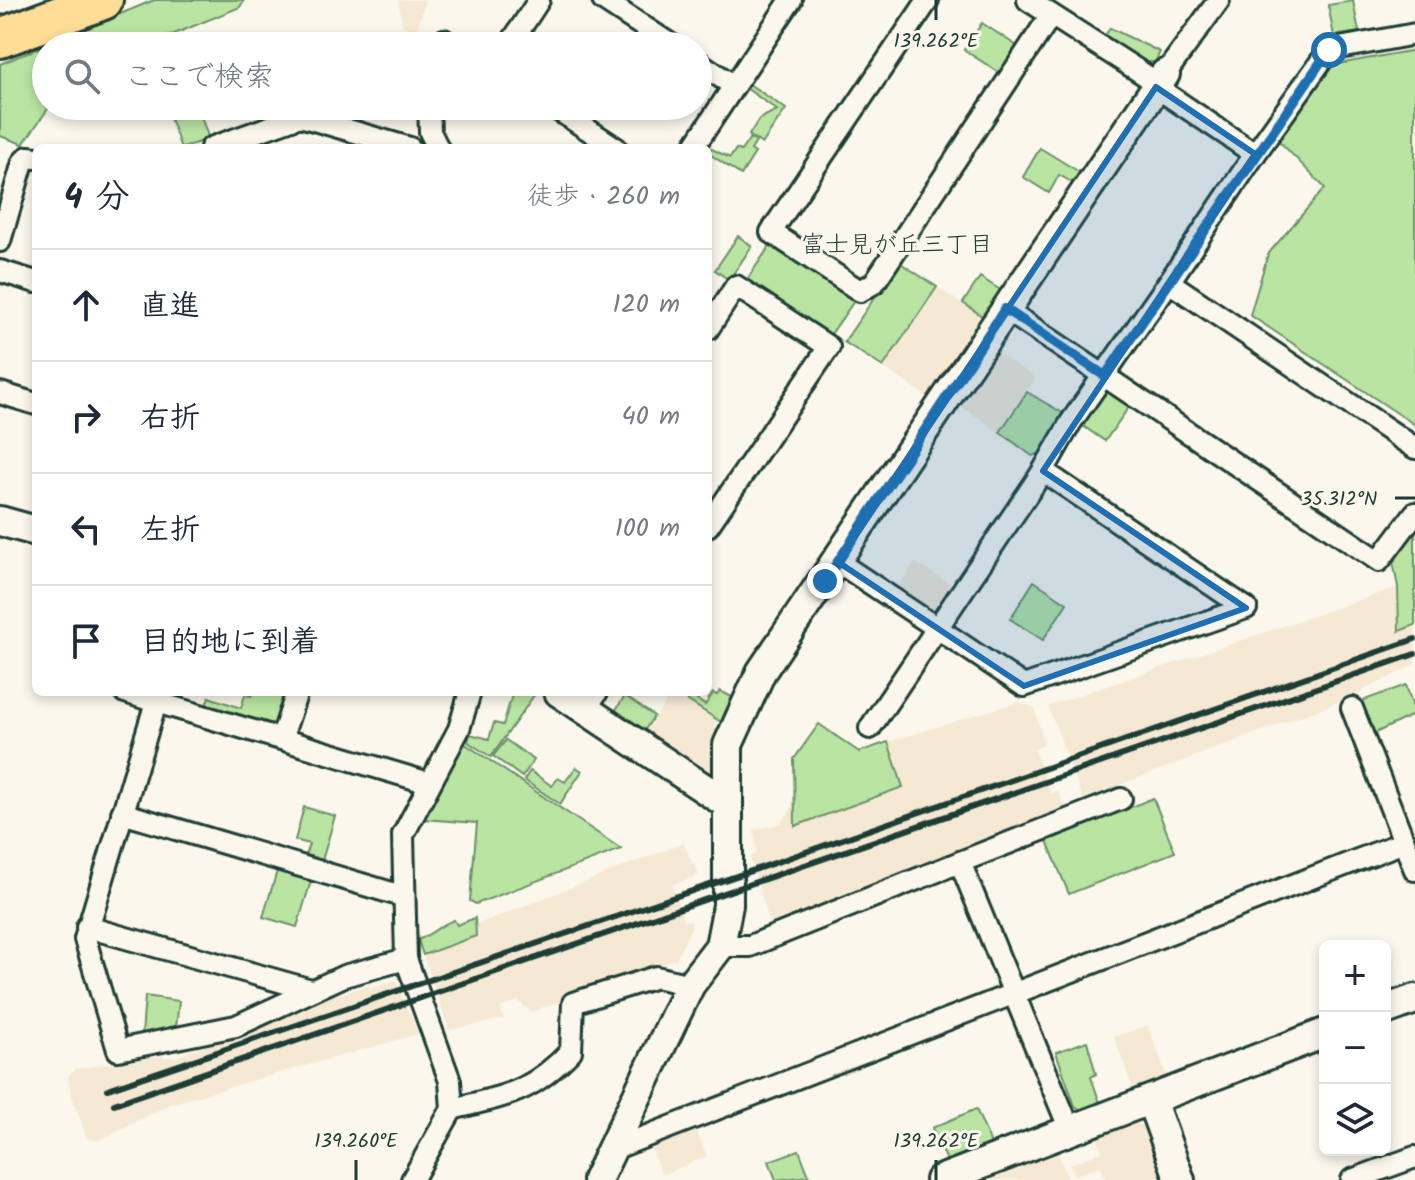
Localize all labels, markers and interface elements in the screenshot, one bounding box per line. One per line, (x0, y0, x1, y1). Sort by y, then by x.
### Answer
text: 139.262°E (893, 26, 980, 58)
search box (32, 32, 712, 120)
route start (1311, 32, 1347, 68)
icon: search (60, 54, 104, 98)
text: ここで検索 (124, 54, 274, 102)
text: 4 分 (64, 171, 130, 225)
text: 徒歩 · 260 m (527, 176, 680, 218)
district label: 富士見が丘三丁目 (801, 226, 993, 265)
icon: ahead (64, 283, 108, 327)
text: 直進 (140, 283, 200, 331)
text: 120 m (613, 284, 680, 326)
icon: right (64, 395, 108, 439)
text: 右折 (140, 395, 200, 443)
text: 40 m (622, 396, 680, 438)
text: 35.312°N (1301, 484, 1377, 516)
icon: left (64, 507, 108, 551)
text: 左折 (140, 507, 200, 555)
text: 100 m (615, 508, 680, 550)
route end (807, 563, 843, 599)
icon: arrive (64, 619, 108, 663)
text: 目的地に到着 (140, 619, 320, 667)
map controls (1319, 940, 1391, 1156)
button: + (1319, 940, 1391, 1012)
button: − (1319, 1012, 1391, 1084)
button: layers (1319, 1084, 1391, 1156)
text: 139.260°E (314, 1126, 399, 1158)
text: 139.262°E (893, 1126, 980, 1158)

